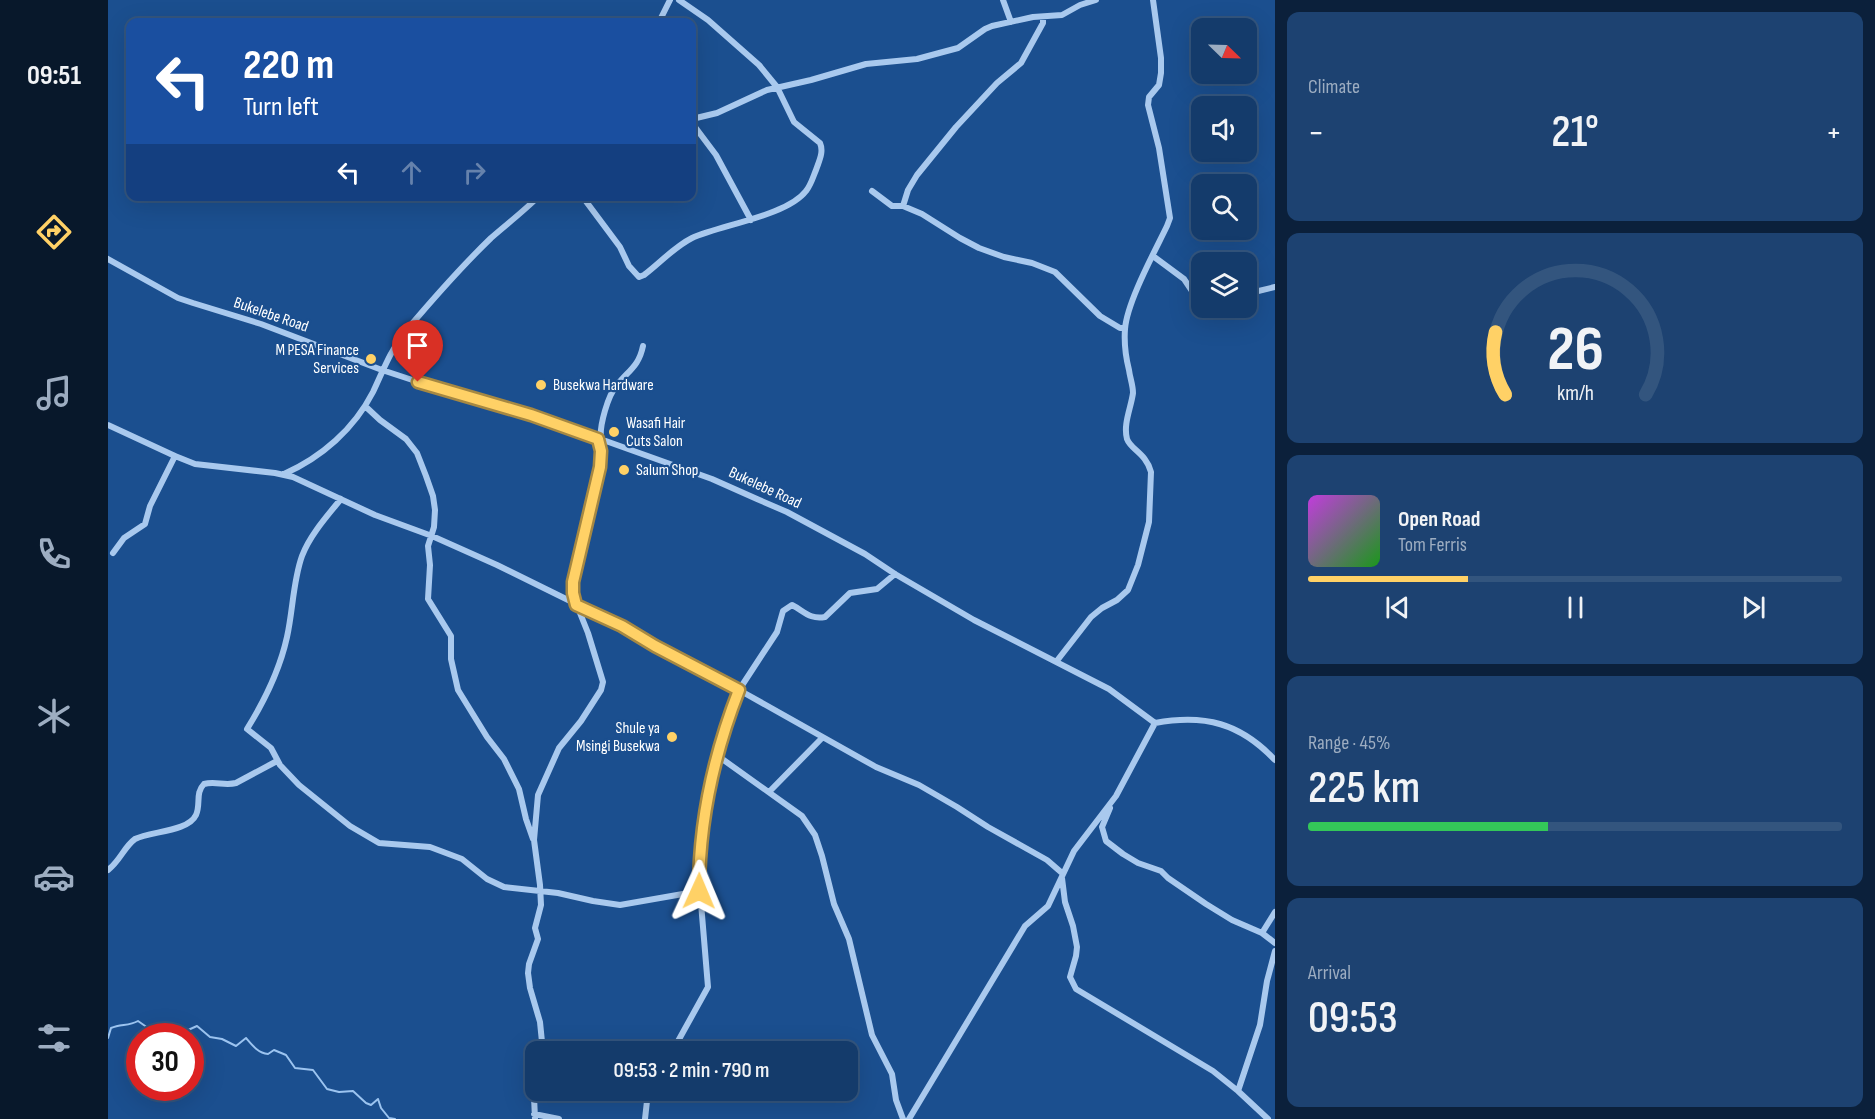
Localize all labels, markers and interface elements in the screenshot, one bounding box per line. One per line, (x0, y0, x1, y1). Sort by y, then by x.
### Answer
north arrow (1191, 18, 1257, 84)
map controls (1191, 18, 1257, 318)
text: 220 m (243, 40, 334, 91)
icon: left (144, 42, 222, 120)
text: 09:51 (27, 60, 81, 92)
text: Climate (1308, 75, 1360, 99)
text: Turn left (243, 91, 319, 123)
button: sound (1191, 96, 1257, 162)
text: 21° (1551, 105, 1599, 160)
text: − (1308, 113, 1324, 153)
text: + (1826, 113, 1842, 153)
icon: left (332, 156, 365, 189)
icon: ahead (395, 156, 428, 189)
icon: right (458, 156, 491, 189)
button: search (1191, 174, 1257, 240)
icon: directions (33, 211, 75, 253)
button: layers (1191, 252, 1257, 318)
street label: Bukelebe Road (231, 293, 311, 337)
text: 26 (1547, 313, 1603, 388)
pin (392, 320, 443, 382)
icon: arrive (401, 329, 434, 362)
place label: M PESA Finance Services (275, 341, 359, 378)
marker: M PESA Finance Services (364, 352, 378, 366)
icon: music (33, 372, 75, 414)
place label: Busekwa Hardware (553, 376, 654, 395)
marker: Busekwa Hardware (534, 378, 548, 392)
text: km/h (1556, 382, 1594, 407)
place label: Wasafi Hair Cuts Salon (626, 414, 686, 451)
marker: Wasafi Hair Cuts Salon (607, 425, 621, 439)
place label: Salum Shop (636, 461, 698, 480)
marker: Salum Shop (617, 463, 631, 477)
street label: Bukelebe Road (726, 463, 804, 513)
text: Open Road (1398, 506, 1480, 533)
icon: phone (33, 533, 75, 575)
text: Tom Ferris (1398, 533, 1467, 557)
icon: previous (1381, 591, 1414, 624)
icon: pause (1559, 591, 1592, 624)
icon: next (1737, 591, 1770, 624)
icon: climate (33, 695, 75, 737)
place label: Shule ya Msingi Busekwa (576, 719, 660, 756)
marker: Shule ya Msingi Busekwa (665, 730, 679, 744)
text: Range · 45% (1308, 731, 1390, 755)
text: 225 km (1308, 761, 1420, 816)
icon: car (33, 856, 75, 898)
position arrow (667, 859, 731, 923)
text: Arrival (1308, 961, 1351, 985)
text: 09:53 (1308, 991, 1398, 1046)
icon: filters (33, 1017, 75, 1059)
speed limit sign: 30 (126, 1023, 204, 1101)
text: 09:53 · 2 min · 790 m (613, 1057, 770, 1084)

